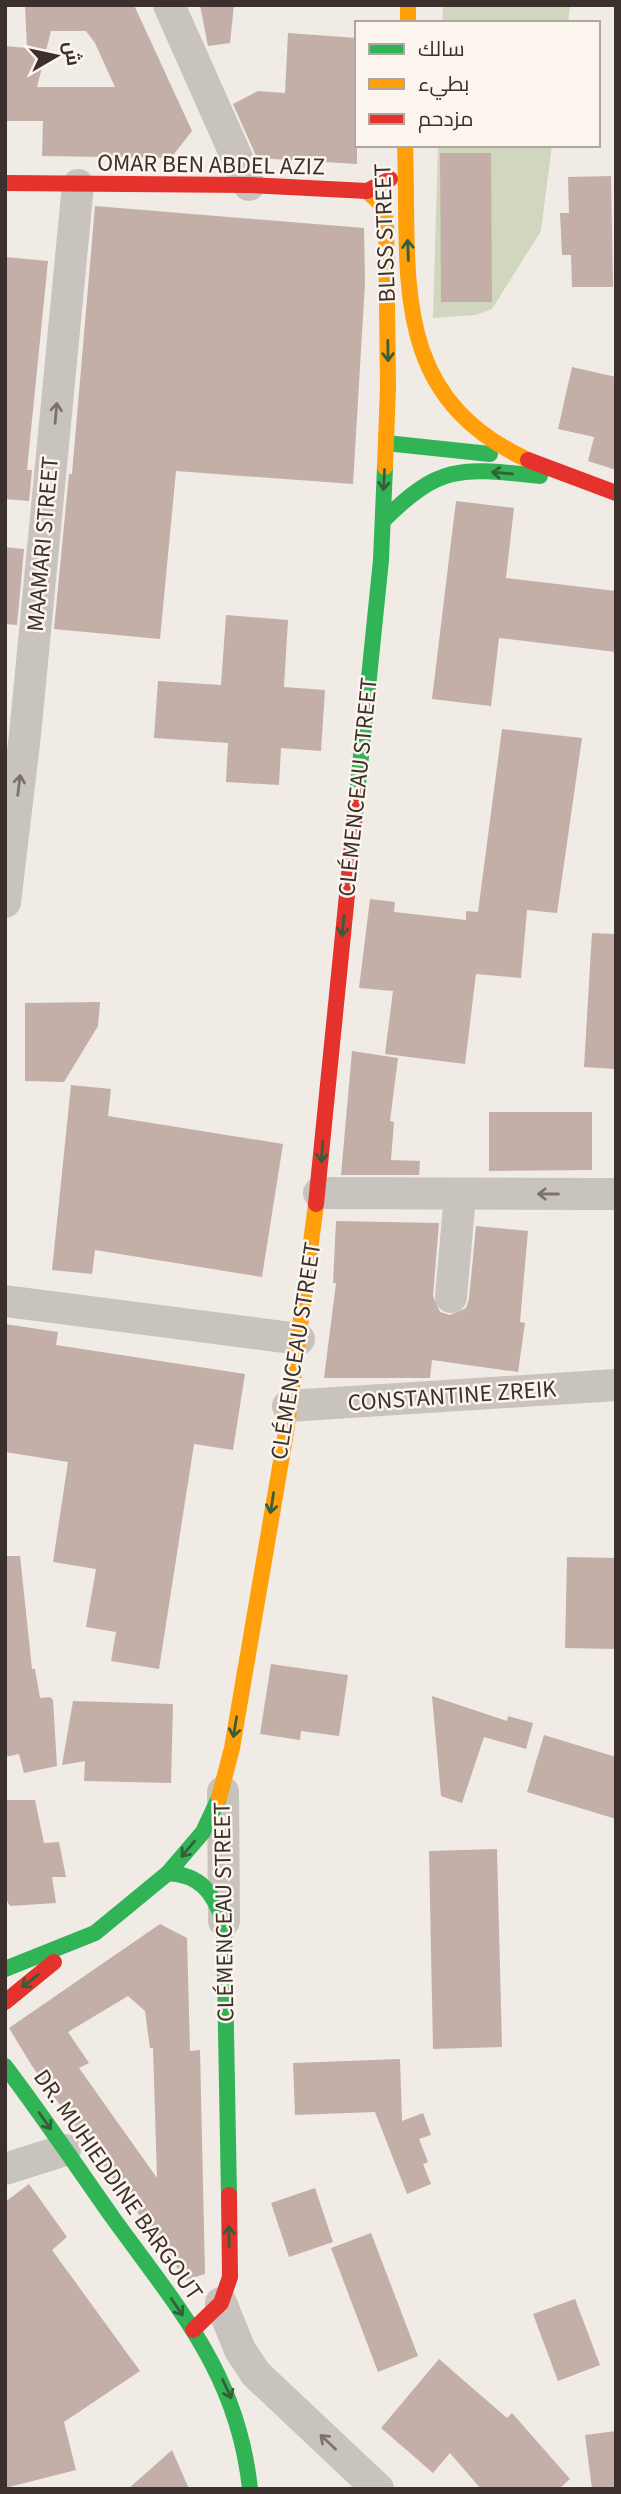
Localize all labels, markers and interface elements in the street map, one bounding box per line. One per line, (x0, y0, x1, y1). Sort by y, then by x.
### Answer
north arrow (21, 21, 91, 91)
legend (355, 21, 600, 147)
text: سالك (418, 34, 465, 64)
text: ش (56, 39, 87, 68)
text: بطيء (418, 69, 469, 100)
text: مزدحم (418, 104, 473, 134)
street label: OMAR BEN ABDEL AZIZ (97, 146, 325, 184)
street label: BLISS STREET (365, 163, 405, 303)
one-way arrow (402, 239, 415, 262)
one-way arrow (381, 339, 395, 362)
one-way arrow (50, 402, 63, 425)
street label: MAAMARI STREET (18, 455, 68, 633)
one-way arrow (492, 466, 514, 479)
one-way arrow (378, 468, 391, 491)
street label: CLÉMENCEAU STREET (329, 676, 387, 898)
one-way arrow (13, 775, 26, 797)
one-way arrow (337, 914, 350, 937)
one-way arrow (315, 1141, 328, 1164)
one-way arrow (536, 1187, 559, 1201)
street label: CLÉMENCEAU STREET (262, 1240, 331, 1462)
street label: CONSTANTINE ZREIK (347, 1371, 558, 1421)
one-way arrow (265, 1491, 278, 1514)
one-way arrow (228, 1715, 241, 1738)
street label: CLÉMENCEAU STREET (205, 1802, 243, 2022)
one-way arrow (180, 1839, 196, 1857)
one-way arrow (21, 1973, 39, 1988)
street label: DR. MUHIEDDINE BARGOUT (25, 2062, 211, 2308)
one-way arrow (38, 2111, 52, 2130)
one-way arrow (222, 2225, 236, 2248)
one-way arrow (169, 2297, 184, 2316)
one-way arrow (221, 2378, 234, 2399)
one-way arrow (320, 2434, 337, 2451)

